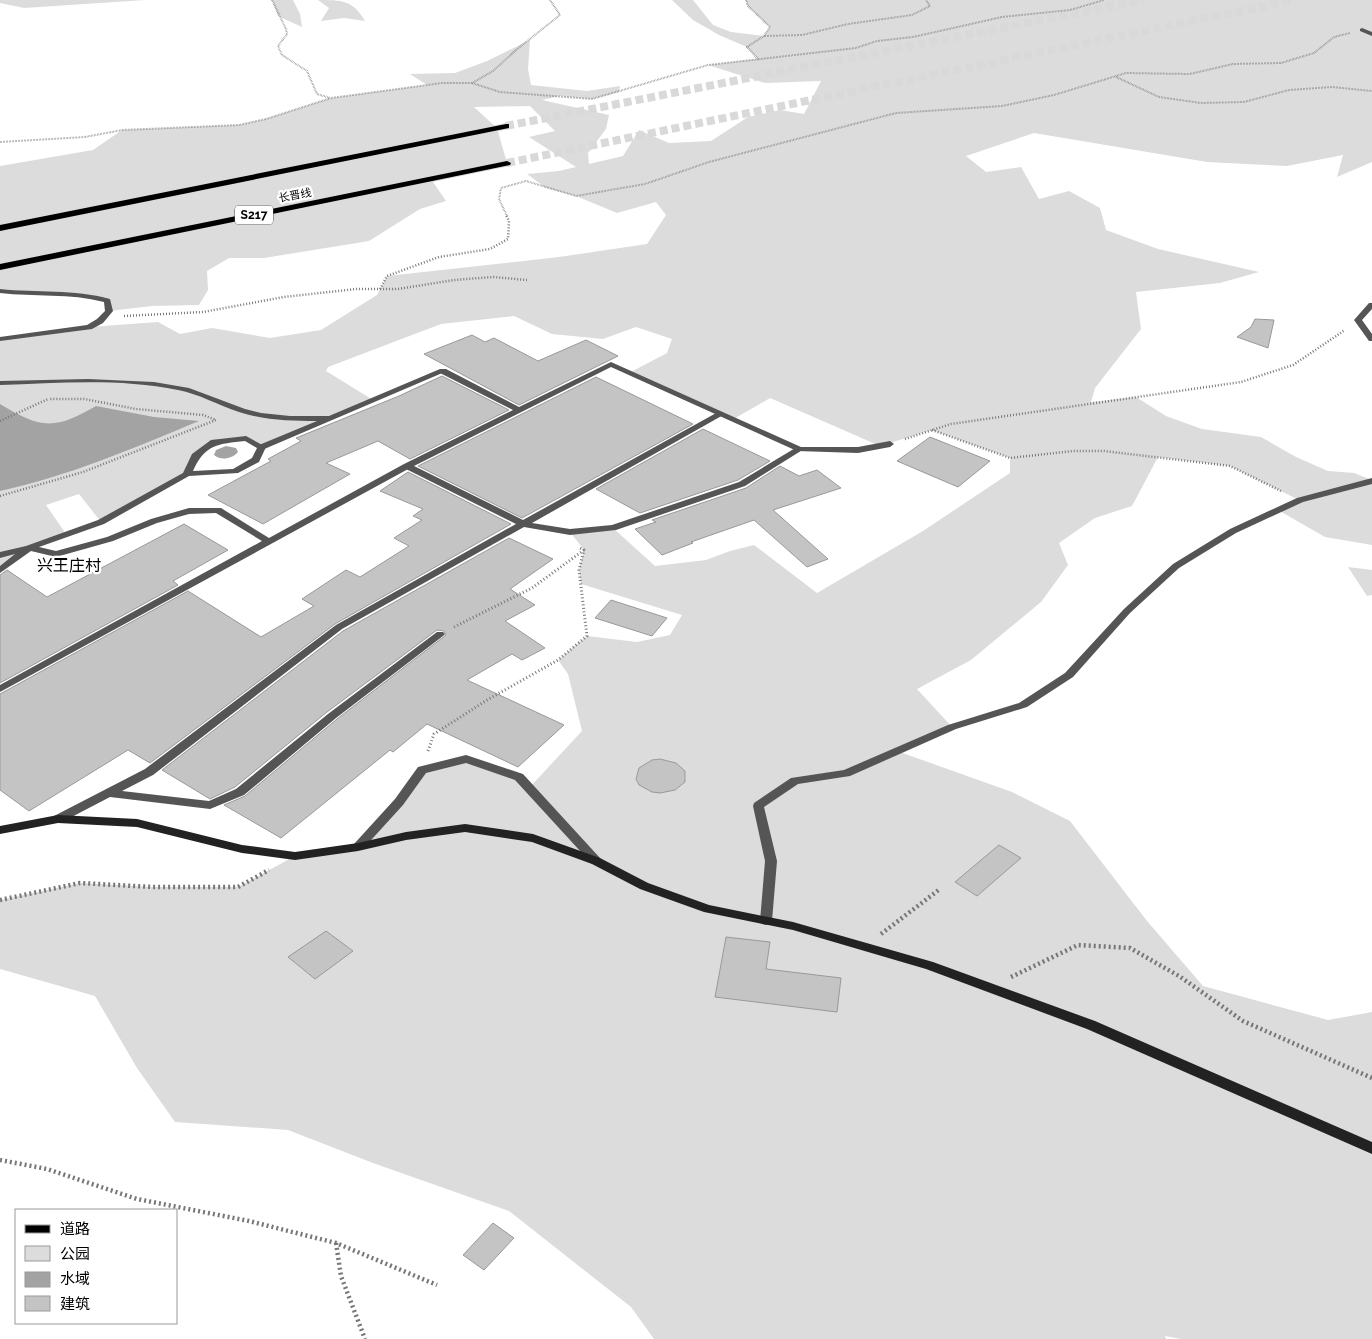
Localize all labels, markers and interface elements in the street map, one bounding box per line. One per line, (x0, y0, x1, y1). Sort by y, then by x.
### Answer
street label: 长晋线 (278, 186, 313, 205)
road number: S217 (235, 206, 273, 224)
district label: 兴王庄村 (37, 556, 101, 575)
legend (15, 1209, 178, 1324)
text: 道路 (60, 1220, 90, 1238)
text: 公园 (60, 1245, 90, 1263)
text: 水域 (60, 1270, 90, 1288)
text: 建筑 (60, 1295, 90, 1313)

